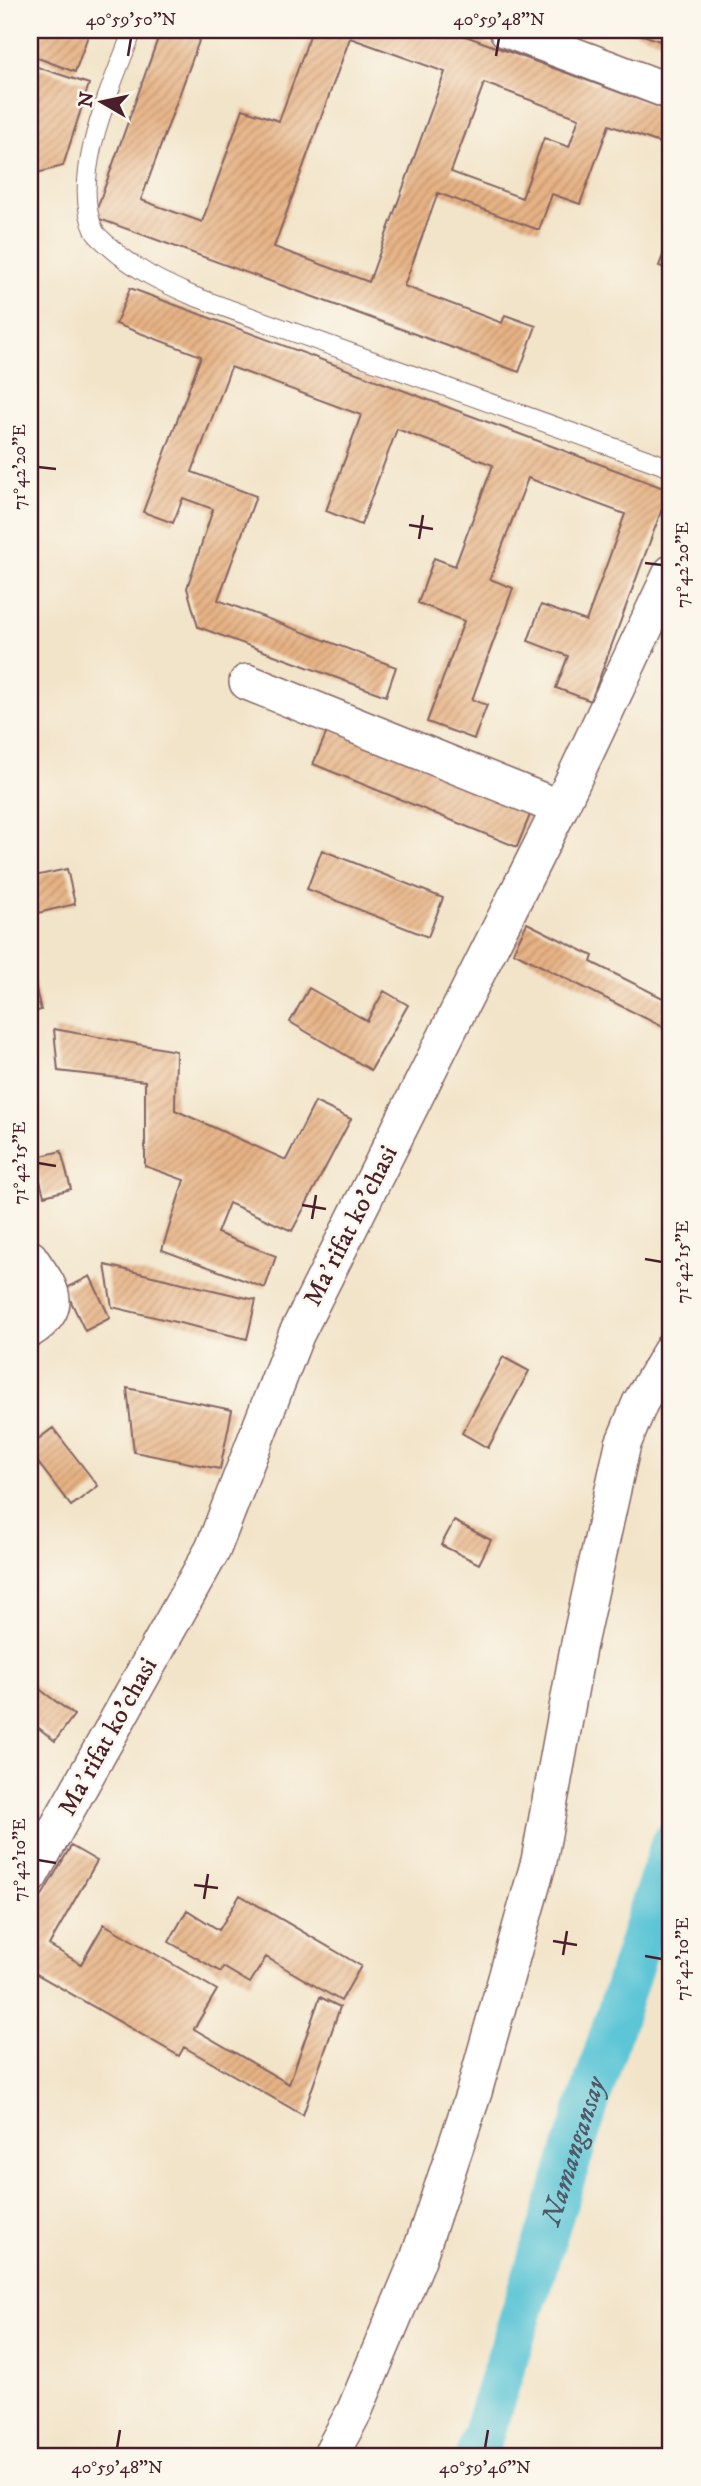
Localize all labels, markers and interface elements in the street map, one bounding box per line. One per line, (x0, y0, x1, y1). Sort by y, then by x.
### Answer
text: 40°59'50"N (86, 9, 177, 31)
text: 40°59'48"N (453, 9, 545, 31)
north arrow (66, 66, 136, 136)
text: N (74, 90, 99, 109)
text: 71°42'20"E (9, 424, 31, 510)
text: 71°42'20"E (672, 522, 694, 608)
text: 71°42'15"E (9, 1121, 31, 1204)
street label: Maʼrifat ko'chasi (296, 1140, 406, 1312)
text: 71°42'15"E (672, 1220, 694, 1303)
street label: Maʼrifat ko'chasi (51, 1652, 165, 1822)
text: 71°42'10"E (9, 1818, 31, 1902)
text: 71°42'10"E (672, 1917, 694, 2001)
water label: Namangansay (533, 2071, 614, 2231)
text: 40°59'48"N (71, 2457, 163, 2479)
text: 40°59'46"N (439, 2457, 531, 2479)

